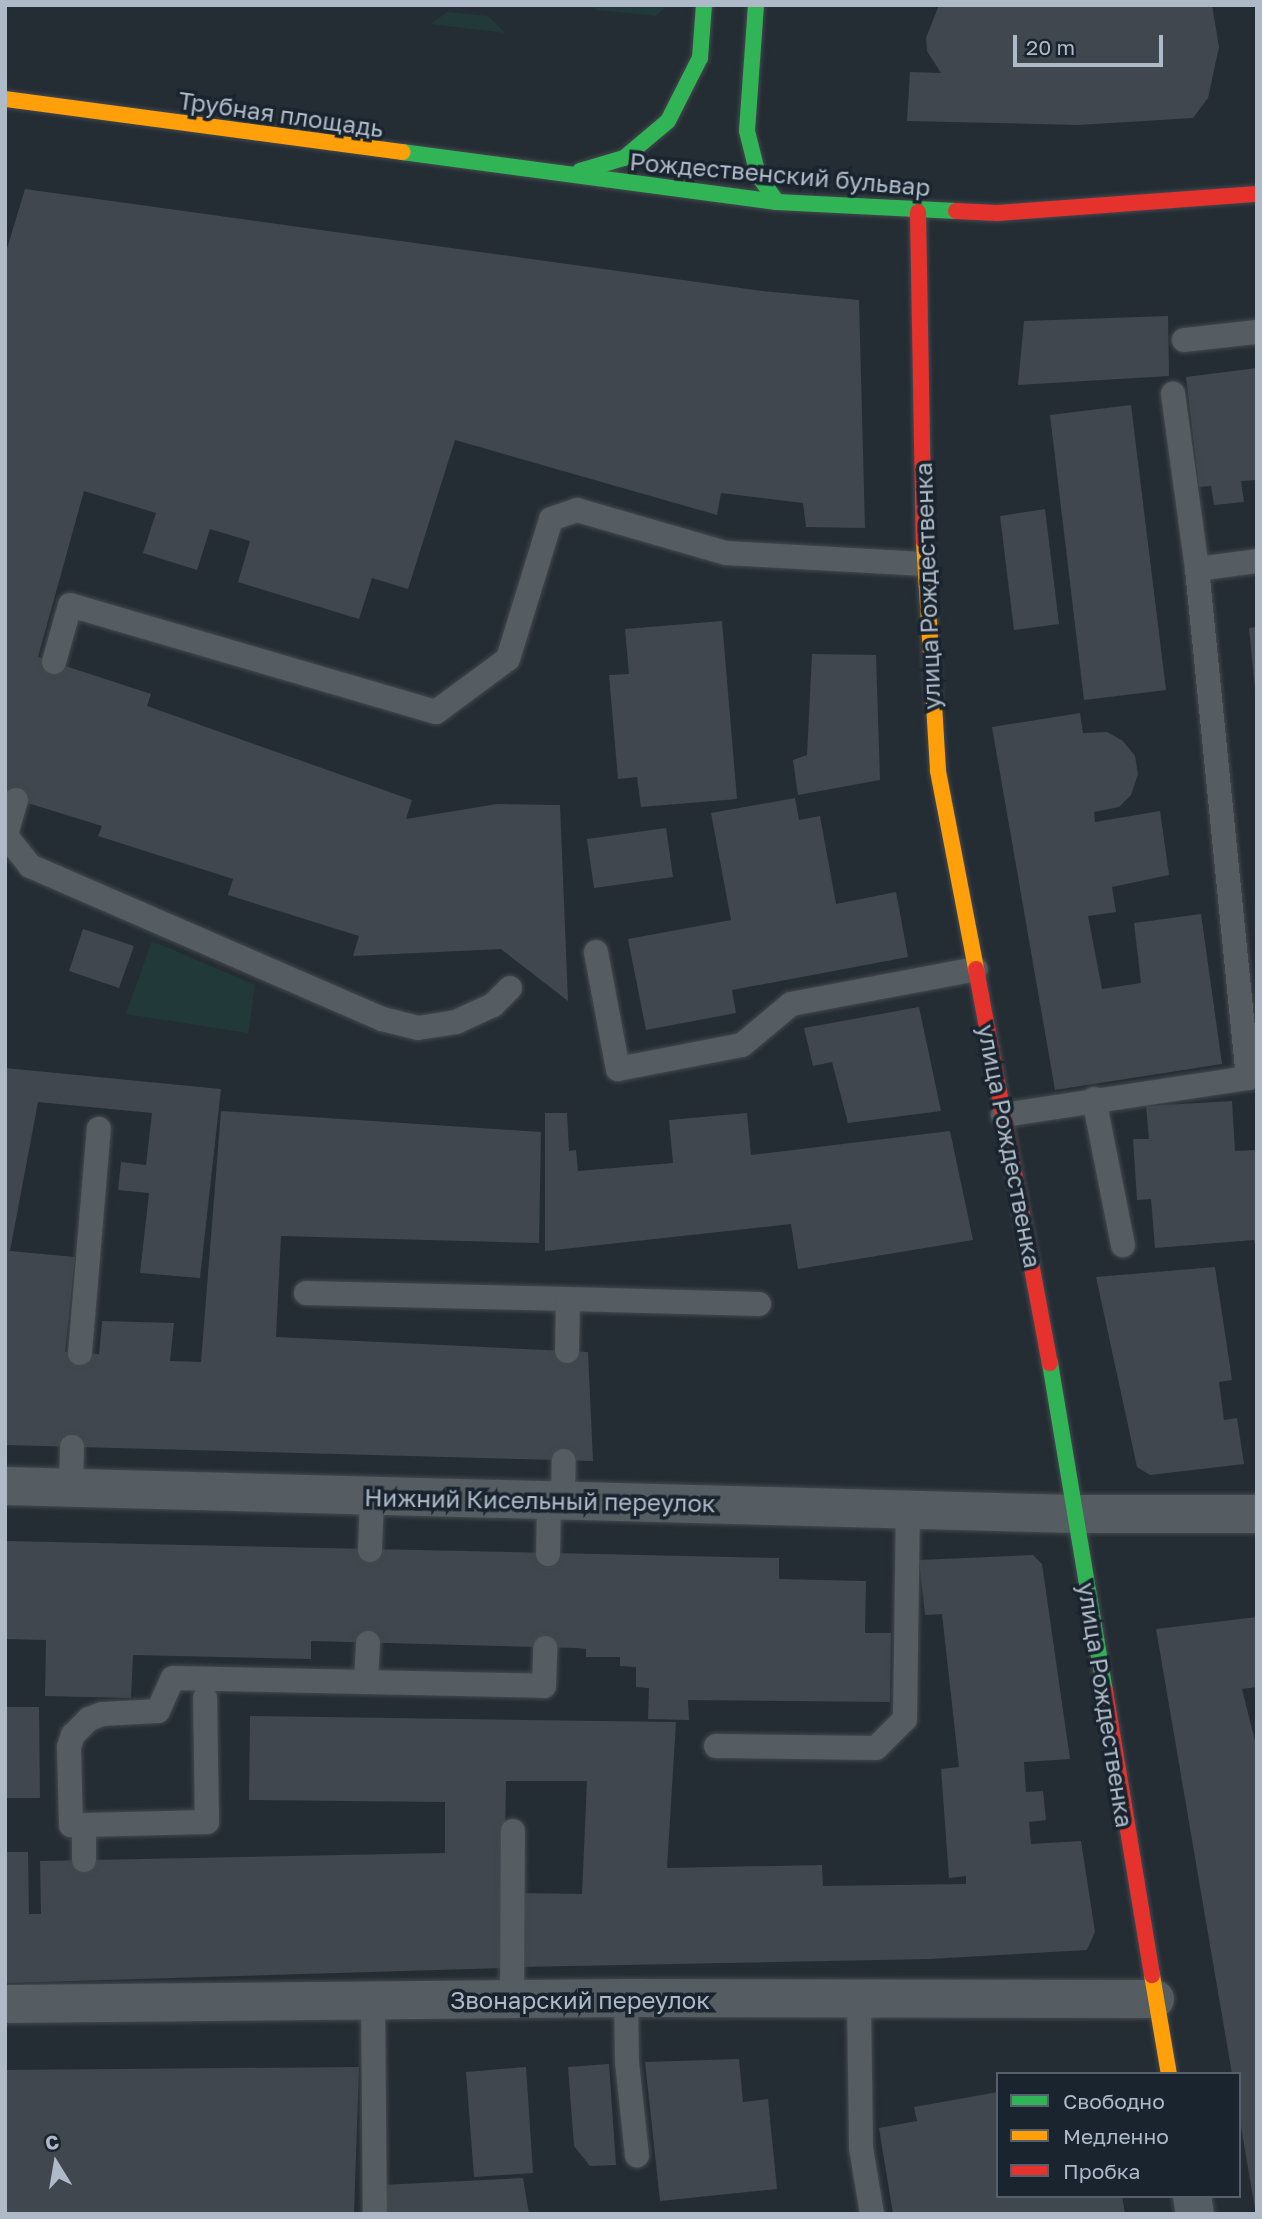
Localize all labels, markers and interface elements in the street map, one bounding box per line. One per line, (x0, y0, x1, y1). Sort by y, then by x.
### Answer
scale bar (1017, 21, 1168, 65)
text: 20 m (1026, 34, 1075, 60)
street label: Трубная площадь (177, 85, 385, 143)
street label: Рождественский бульвар (628, 147, 932, 201)
street label: улица Рождественка (908, 462, 946, 710)
street label: улица Рождественка (972, 1022, 1048, 1270)
street label: Нижний Кисельный переулок (364, 1483, 716, 1517)
street label: улица Рождественка (1072, 1580, 1140, 1830)
street label: Звонарский переулок (450, 1986, 710, 2014)
legend (996, 2072, 1241, 2198)
text: Свободно (1063, 2088, 1165, 2114)
text: Медленно (1063, 2123, 1169, 2149)
north arrow (21, 2128, 91, 2198)
text: С (43, 2129, 61, 2154)
text: Пробка (1063, 2158, 1141, 2184)

